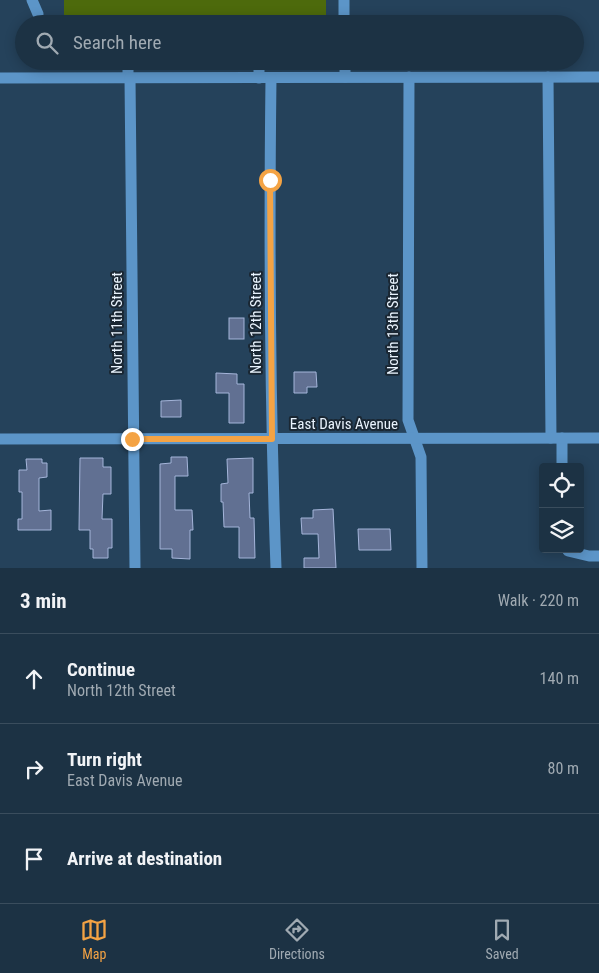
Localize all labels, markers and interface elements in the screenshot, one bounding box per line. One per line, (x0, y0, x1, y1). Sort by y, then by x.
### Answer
search box (15, 15, 584, 70)
icon: search (33, 29, 61, 57)
text: Search here (73, 31, 161, 54)
route start (259, 169, 282, 192)
street label: North 11th Street (108, 272, 126, 374)
street label: North 12th Street (247, 272, 265, 374)
street label: North 13th Street (384, 273, 402, 375)
street label: East Davis Avenue (290, 415, 398, 433)
route end (121, 428, 144, 451)
map controls (539, 463, 584, 553)
button: locate (539, 463, 584, 508)
button: layers (539, 508, 584, 553)
text: 3 min (20, 589, 67, 613)
text: Walk · 220 m (498, 591, 579, 610)
text: Continue (67, 658, 135, 681)
icon: ahead (20, 665, 48, 693)
text: 140 m (540, 669, 579, 688)
text: North 12th Street (67, 681, 176, 700)
text: Turn right (67, 748, 142, 771)
icon: right (20, 755, 48, 783)
text: 80 m (547, 759, 579, 778)
text: East Davis Avenue (67, 771, 183, 790)
icon: arrive (20, 845, 48, 873)
text: Arrive at destination (67, 847, 222, 870)
tab: Map (80, 916, 108, 962)
tab: Directions (269, 916, 325, 962)
tab: Saved (485, 916, 519, 962)

